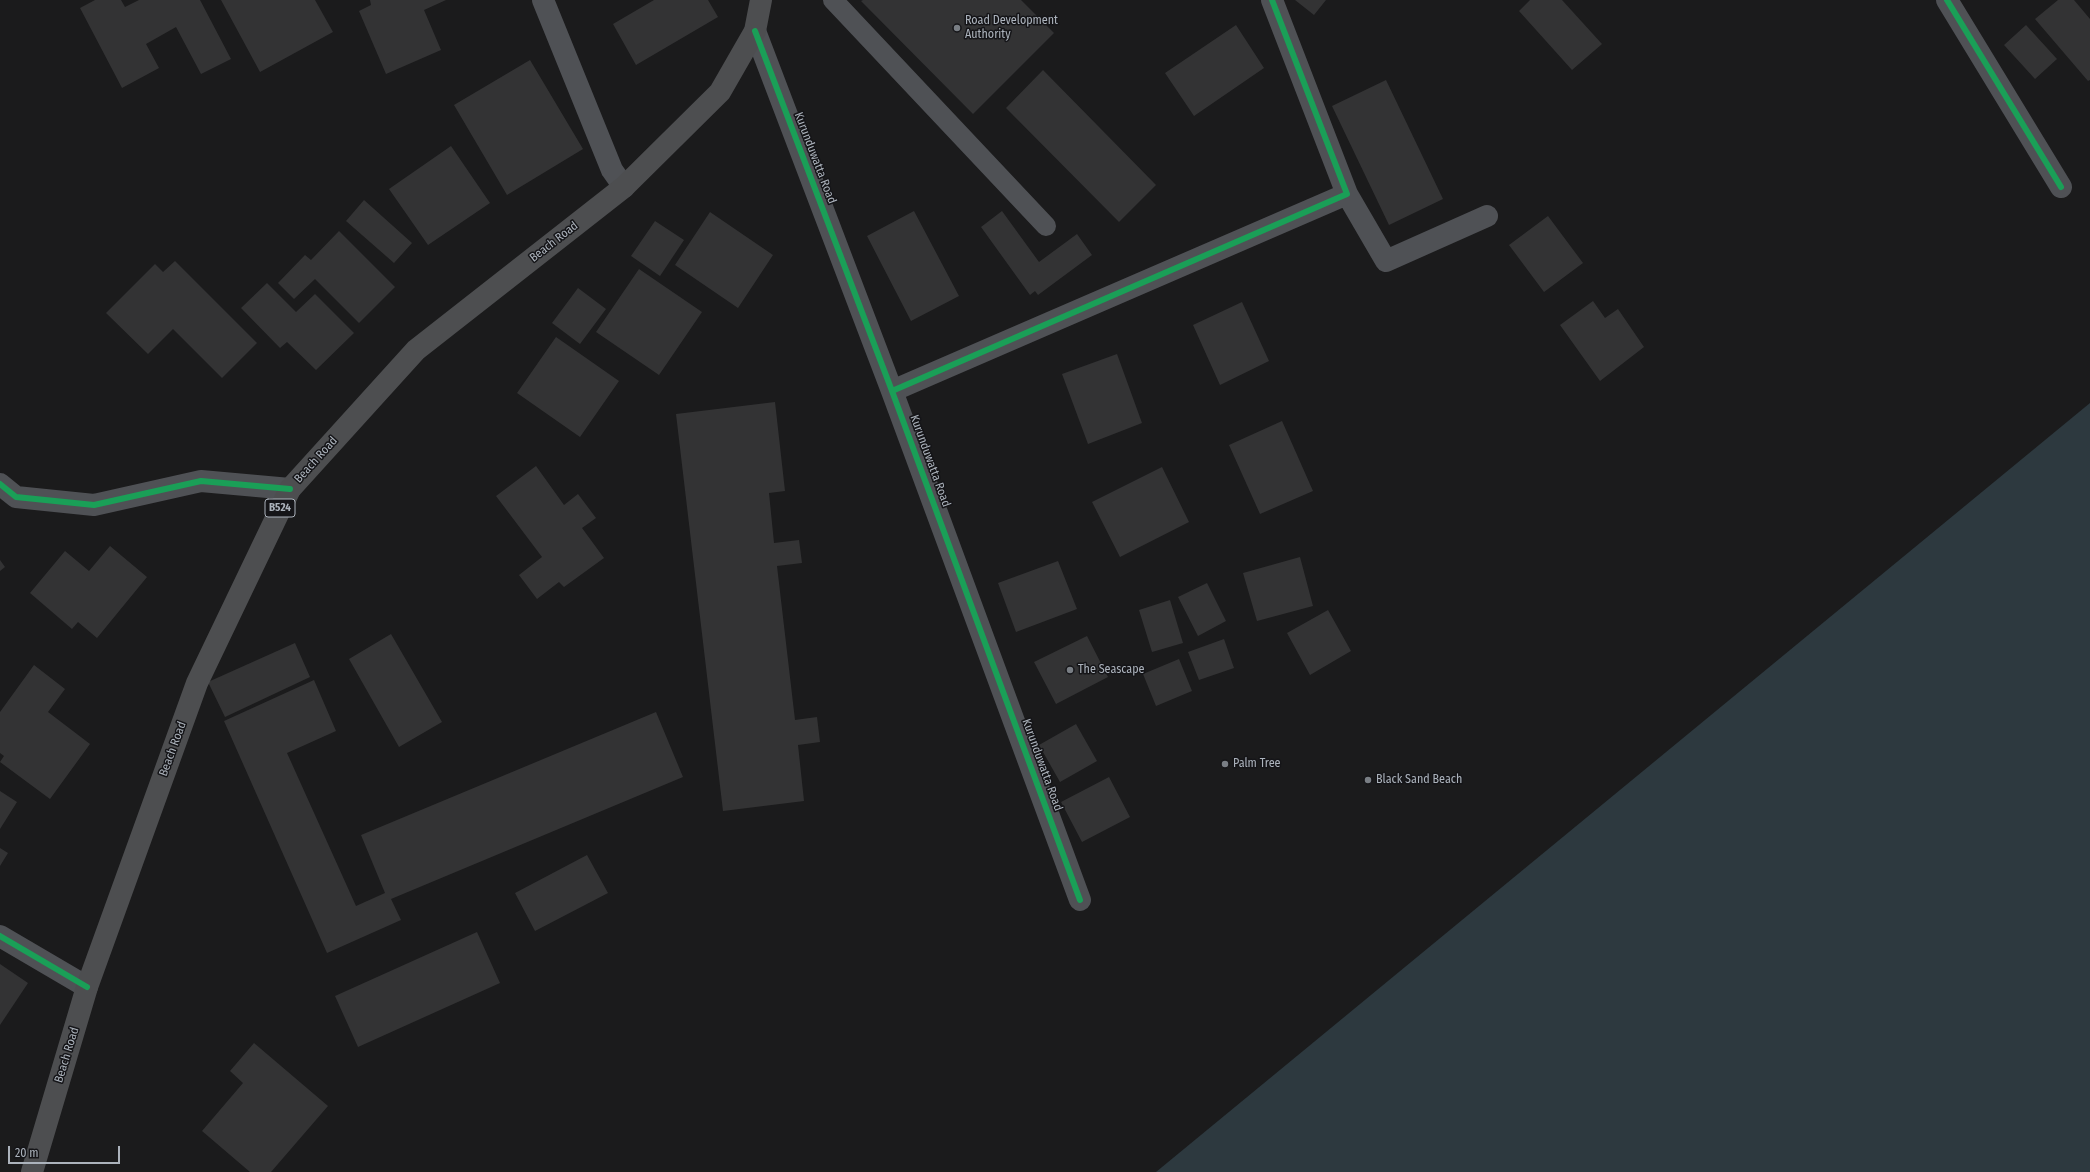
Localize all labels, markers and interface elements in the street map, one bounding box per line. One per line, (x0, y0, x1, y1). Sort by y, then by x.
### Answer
place label: Road Development Authority (965, 14, 1058, 42)
marker: Road Development Authority (952, 23, 962, 33)
street label: Kurunduwatta Road (791, 110, 839, 206)
street label: Beach Road (527, 219, 581, 265)
street label: Kurunduwatta Road (907, 413, 953, 509)
street label: Beach Road (291, 434, 341, 486)
road number: B524 (265, 499, 295, 517)
place label: The Seascape (1078, 663, 1145, 677)
marker: The Seascape (1065, 665, 1075, 675)
street label: Kurunduwatta Road (1019, 717, 1065, 813)
street label: Beach Road (156, 720, 190, 778)
place label: Palm Tree (1233, 757, 1281, 771)
marker: Palm Tree (1220, 759, 1230, 769)
place label: Black Sand Beach (1376, 773, 1462, 787)
marker: Black Sand Beach (1363, 775, 1373, 785)
street label: Beach Road (52, 1025, 82, 1085)
scale bar (10, 1138, 122, 1164)
text: 20 m (15, 1146, 39, 1160)

